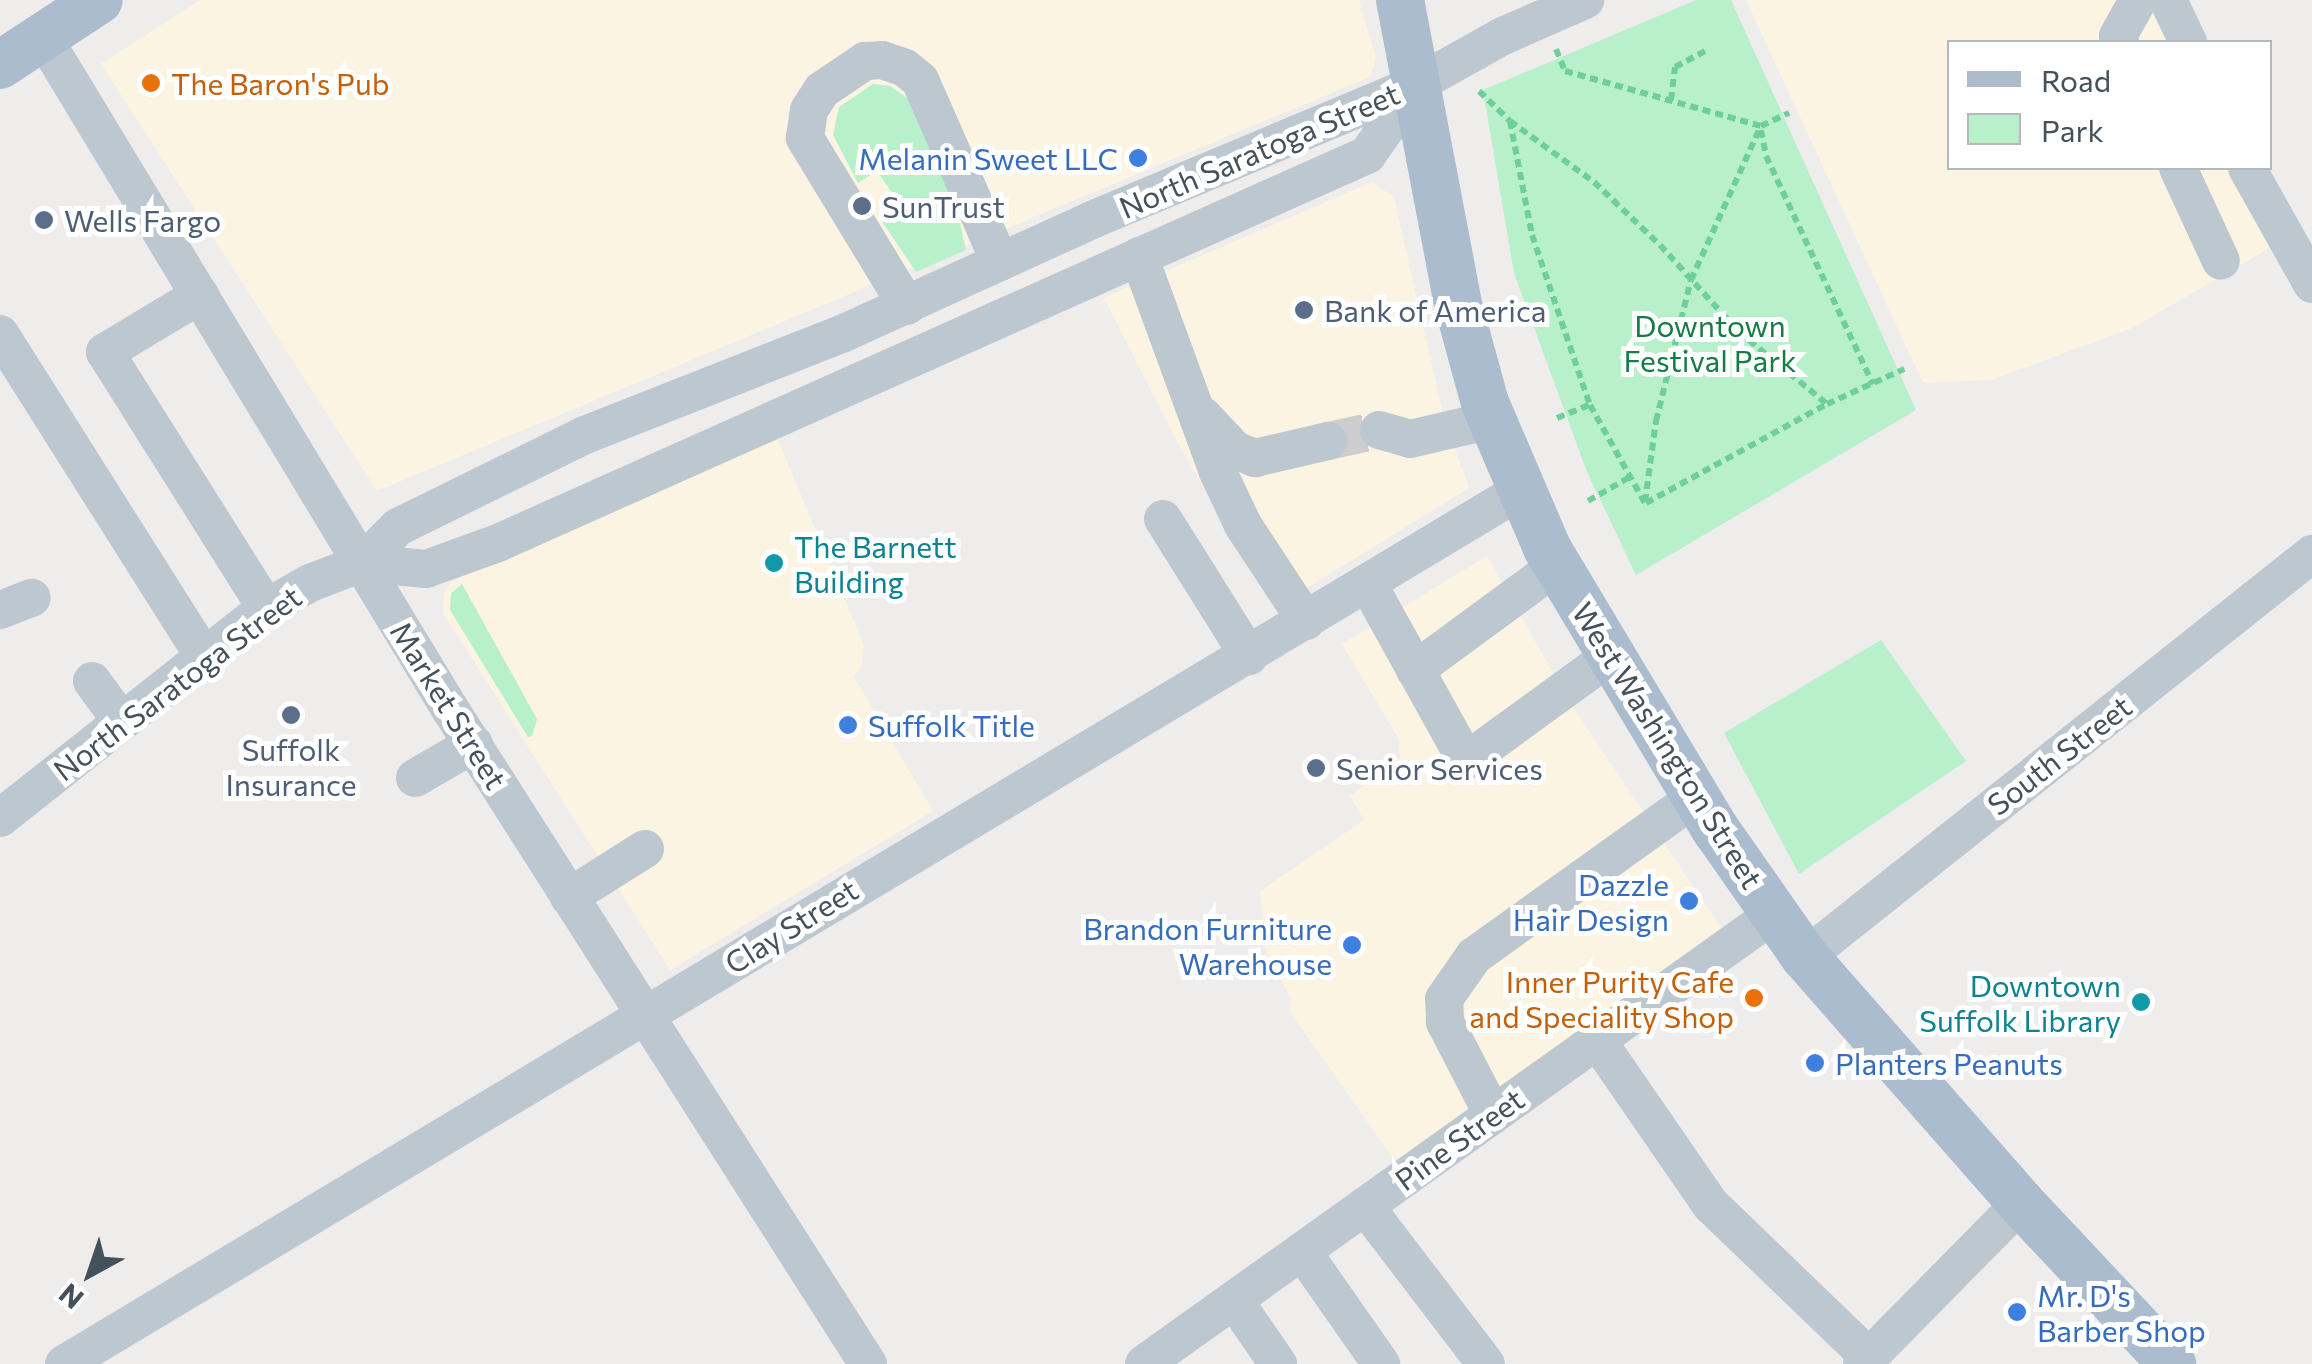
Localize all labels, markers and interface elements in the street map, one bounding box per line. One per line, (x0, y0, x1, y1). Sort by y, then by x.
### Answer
legend (1947, 40, 2272, 170)
text: Road (2041, 61, 2111, 98)
place label: The Baron's Pub (171, 65, 389, 101)
marker: The Baron's Pub (140, 72, 162, 94)
street label: North Saratoga Street (1114, 75, 1404, 225)
text: Park (2041, 111, 2104, 148)
place label: Melanin Sweet LLC (858, 140, 1118, 176)
marker: Melanin Sweet LLC (1127, 147, 1149, 169)
place label: SunTrust (882, 188, 1005, 224)
marker: SunTrust (851, 195, 873, 217)
place label: Wells Fargo (64, 202, 221, 238)
marker: Wells Fargo (33, 209, 55, 231)
place label: Bank of America (1324, 292, 1546, 328)
marker: Bank of America (1293, 299, 1315, 321)
park label: Downtown Festival Park (1624, 307, 1796, 378)
place label: The Barnett Building (794, 528, 956, 598)
marker: The Barnett Building (763, 552, 785, 574)
street label: North Saratoga Street (46, 578, 308, 788)
street label: West Washington Street (1565, 595, 1771, 895)
street label: Market Street (383, 615, 515, 795)
street label: South Street (1980, 688, 2138, 822)
marker: Suffolk Insurance (280, 704, 302, 726)
place label: Suffolk Title (868, 707, 1035, 743)
marker: Suffolk Title (837, 714, 859, 736)
place label: Suffolk Insurance (225, 731, 357, 802)
place label: Senior Services (1336, 750, 1543, 786)
marker: Senior Services (1305, 757, 1327, 779)
place label: Dazzle Hair Design (1513, 866, 1669, 936)
street label: Clay Street (718, 871, 864, 981)
marker: Dazzle Hair Design (1678, 890, 1700, 912)
place label: Brandon Furniture Warehouse (1083, 910, 1332, 980)
marker: Brandon Furniture Warehouse (1341, 934, 1363, 956)
place label: Inner Purity Cafe and Speciality Shop (1469, 963, 1734, 1034)
place label: Downtown Suffolk Library (1919, 967, 2121, 1038)
marker: Inner Purity Cafe and Speciality Shop (1743, 987, 1765, 1009)
marker: Downtown Suffolk Library (2130, 991, 2152, 1013)
place label: Planters Peanuts (1835, 1045, 2063, 1081)
marker: Planters Peanuts (1804, 1052, 1826, 1074)
street label: Pine Street (1388, 1080, 1530, 1198)
north arrow (40, 1224, 140, 1324)
text: N (52, 1277, 90, 1317)
place label: Mr. D's Barber Shop (2037, 1277, 2206, 1348)
marker: Mr. D's Barber Shop (2006, 1301, 2028, 1323)

